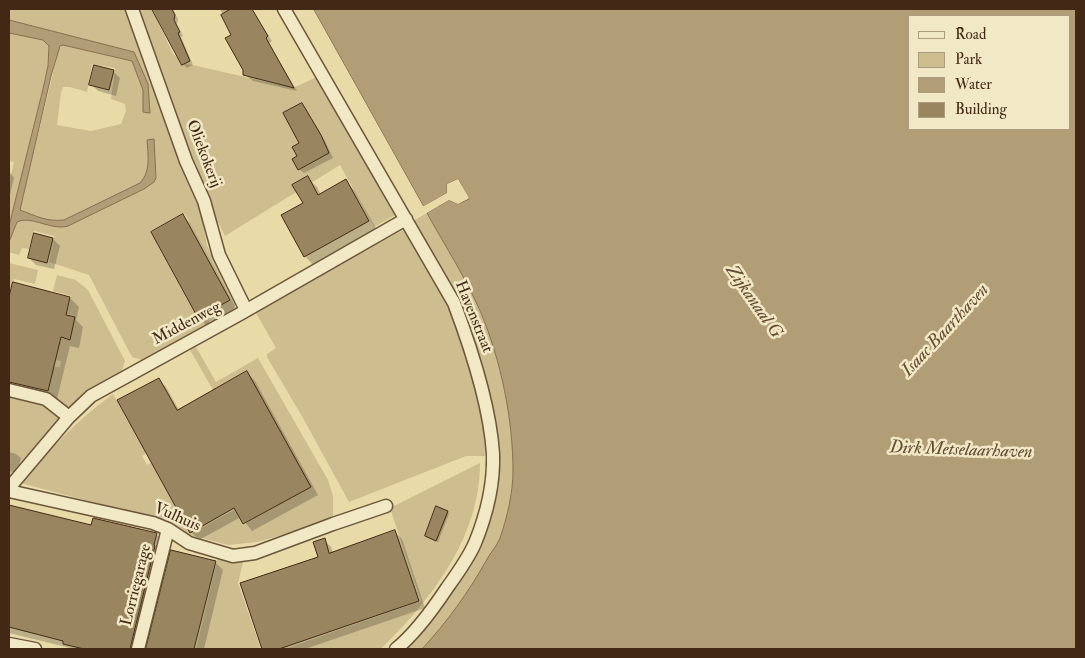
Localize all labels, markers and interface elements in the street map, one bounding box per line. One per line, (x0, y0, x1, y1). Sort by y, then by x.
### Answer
legend (908, 15, 1070, 130)
text: Road (955, 25, 986, 44)
text: Park (955, 50, 982, 69)
text: Water (955, 75, 992, 94)
text: Building (955, 100, 1007, 119)
street label: Oliekokerij (181, 117, 225, 191)
water label: Zijkanaal G (720, 261, 786, 343)
street label: Havenstraat (450, 278, 496, 356)
water label: Isaac Baarthaven (898, 280, 994, 382)
street label: Middenweg (150, 298, 224, 350)
water label: Dirk Metselaarhaven (889, 438, 1033, 464)
street label: Vulhuis (151, 499, 203, 537)
street label: Lorriegarage (118, 542, 156, 628)

